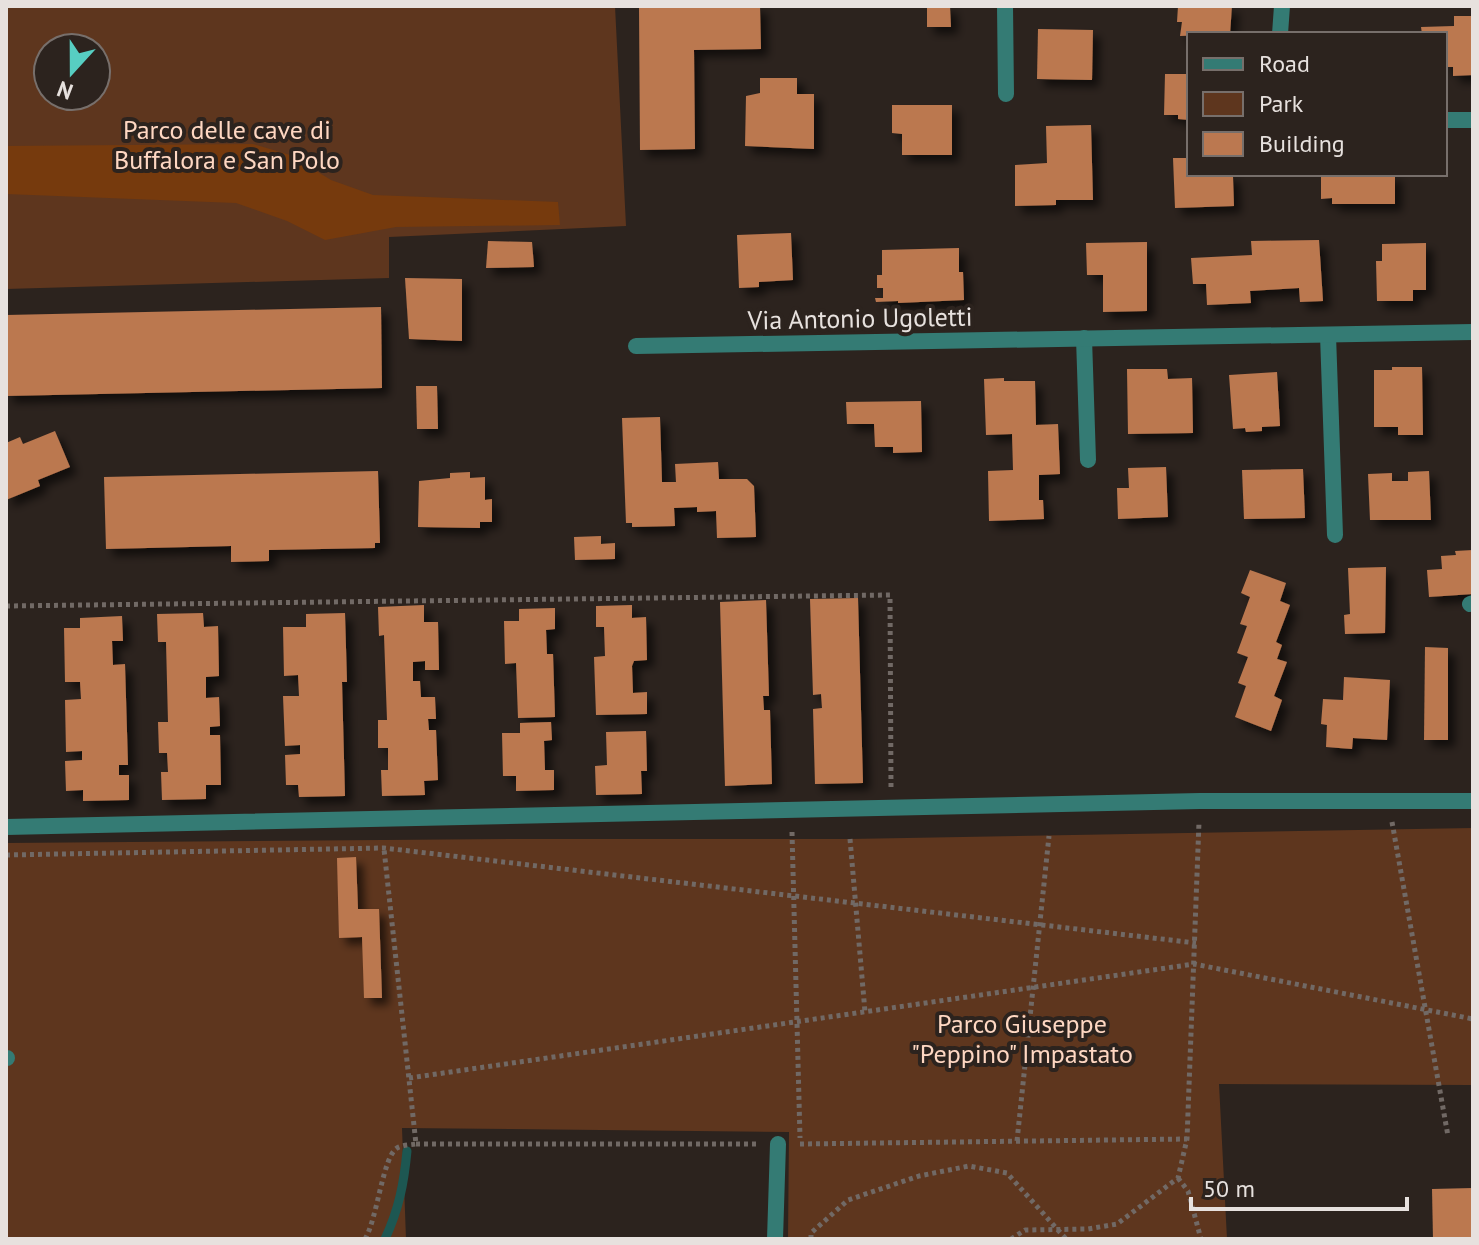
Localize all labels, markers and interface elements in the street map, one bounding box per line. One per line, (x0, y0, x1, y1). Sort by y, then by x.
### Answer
north arrow (32, 32, 112, 112)
legend (1187, 32, 1447, 176)
text: Road (1259, 48, 1310, 79)
text: N (53, 75, 77, 106)
text: Park (1259, 88, 1304, 119)
park label: Parco delle cave di Buffalora e San Polo (114, 113, 340, 176)
text: Building (1259, 128, 1345, 159)
street label: Via Antonio Ugoletti (746, 300, 973, 336)
park label: Parco Giuseppe "Peppino" Impastato (911, 1007, 1133, 1070)
scale bar (1191, 1161, 1407, 1211)
text: 50 m (1203, 1173, 1255, 1204)

